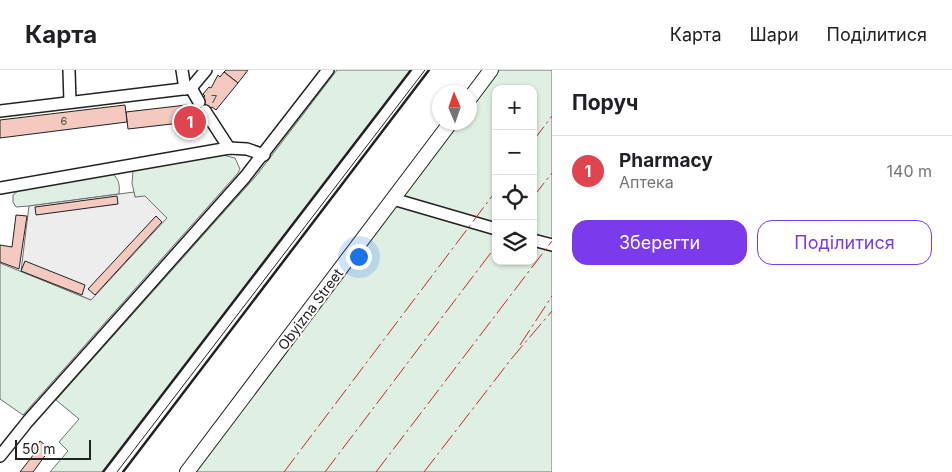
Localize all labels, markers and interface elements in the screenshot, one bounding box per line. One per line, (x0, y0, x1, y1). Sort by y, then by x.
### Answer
text: Карта (25, 20, 97, 49)
text: Карта (670, 24, 722, 45)
text: Шари (750, 24, 799, 45)
text: Поділитися (827, 24, 927, 45)
north arrow (432, 85, 477, 130)
map controls (492, 85, 537, 265)
button: + (492, 85, 537, 130)
text: Поруч (572, 90, 639, 115)
house number: 7 (211, 92, 217, 106)
pin: 1 (174, 103, 206, 141)
house number: 6 (61, 114, 68, 128)
button: − (492, 130, 537, 175)
text: Pharmacy (619, 149, 713, 172)
text: 1 (585, 161, 591, 181)
text: 140 m (887, 161, 932, 181)
text: Аптека (619, 172, 674, 192)
button: locate (492, 175, 537, 220)
button: layers (492, 220, 537, 265)
button: Зберегти (572, 220, 747, 265)
button: Поділитися (757, 220, 932, 265)
your location (346, 244, 372, 270)
street label: Obyizna Street (274, 265, 346, 353)
scale bar (15, 437, 91, 460)
text: 50 m (22, 440, 56, 457)

